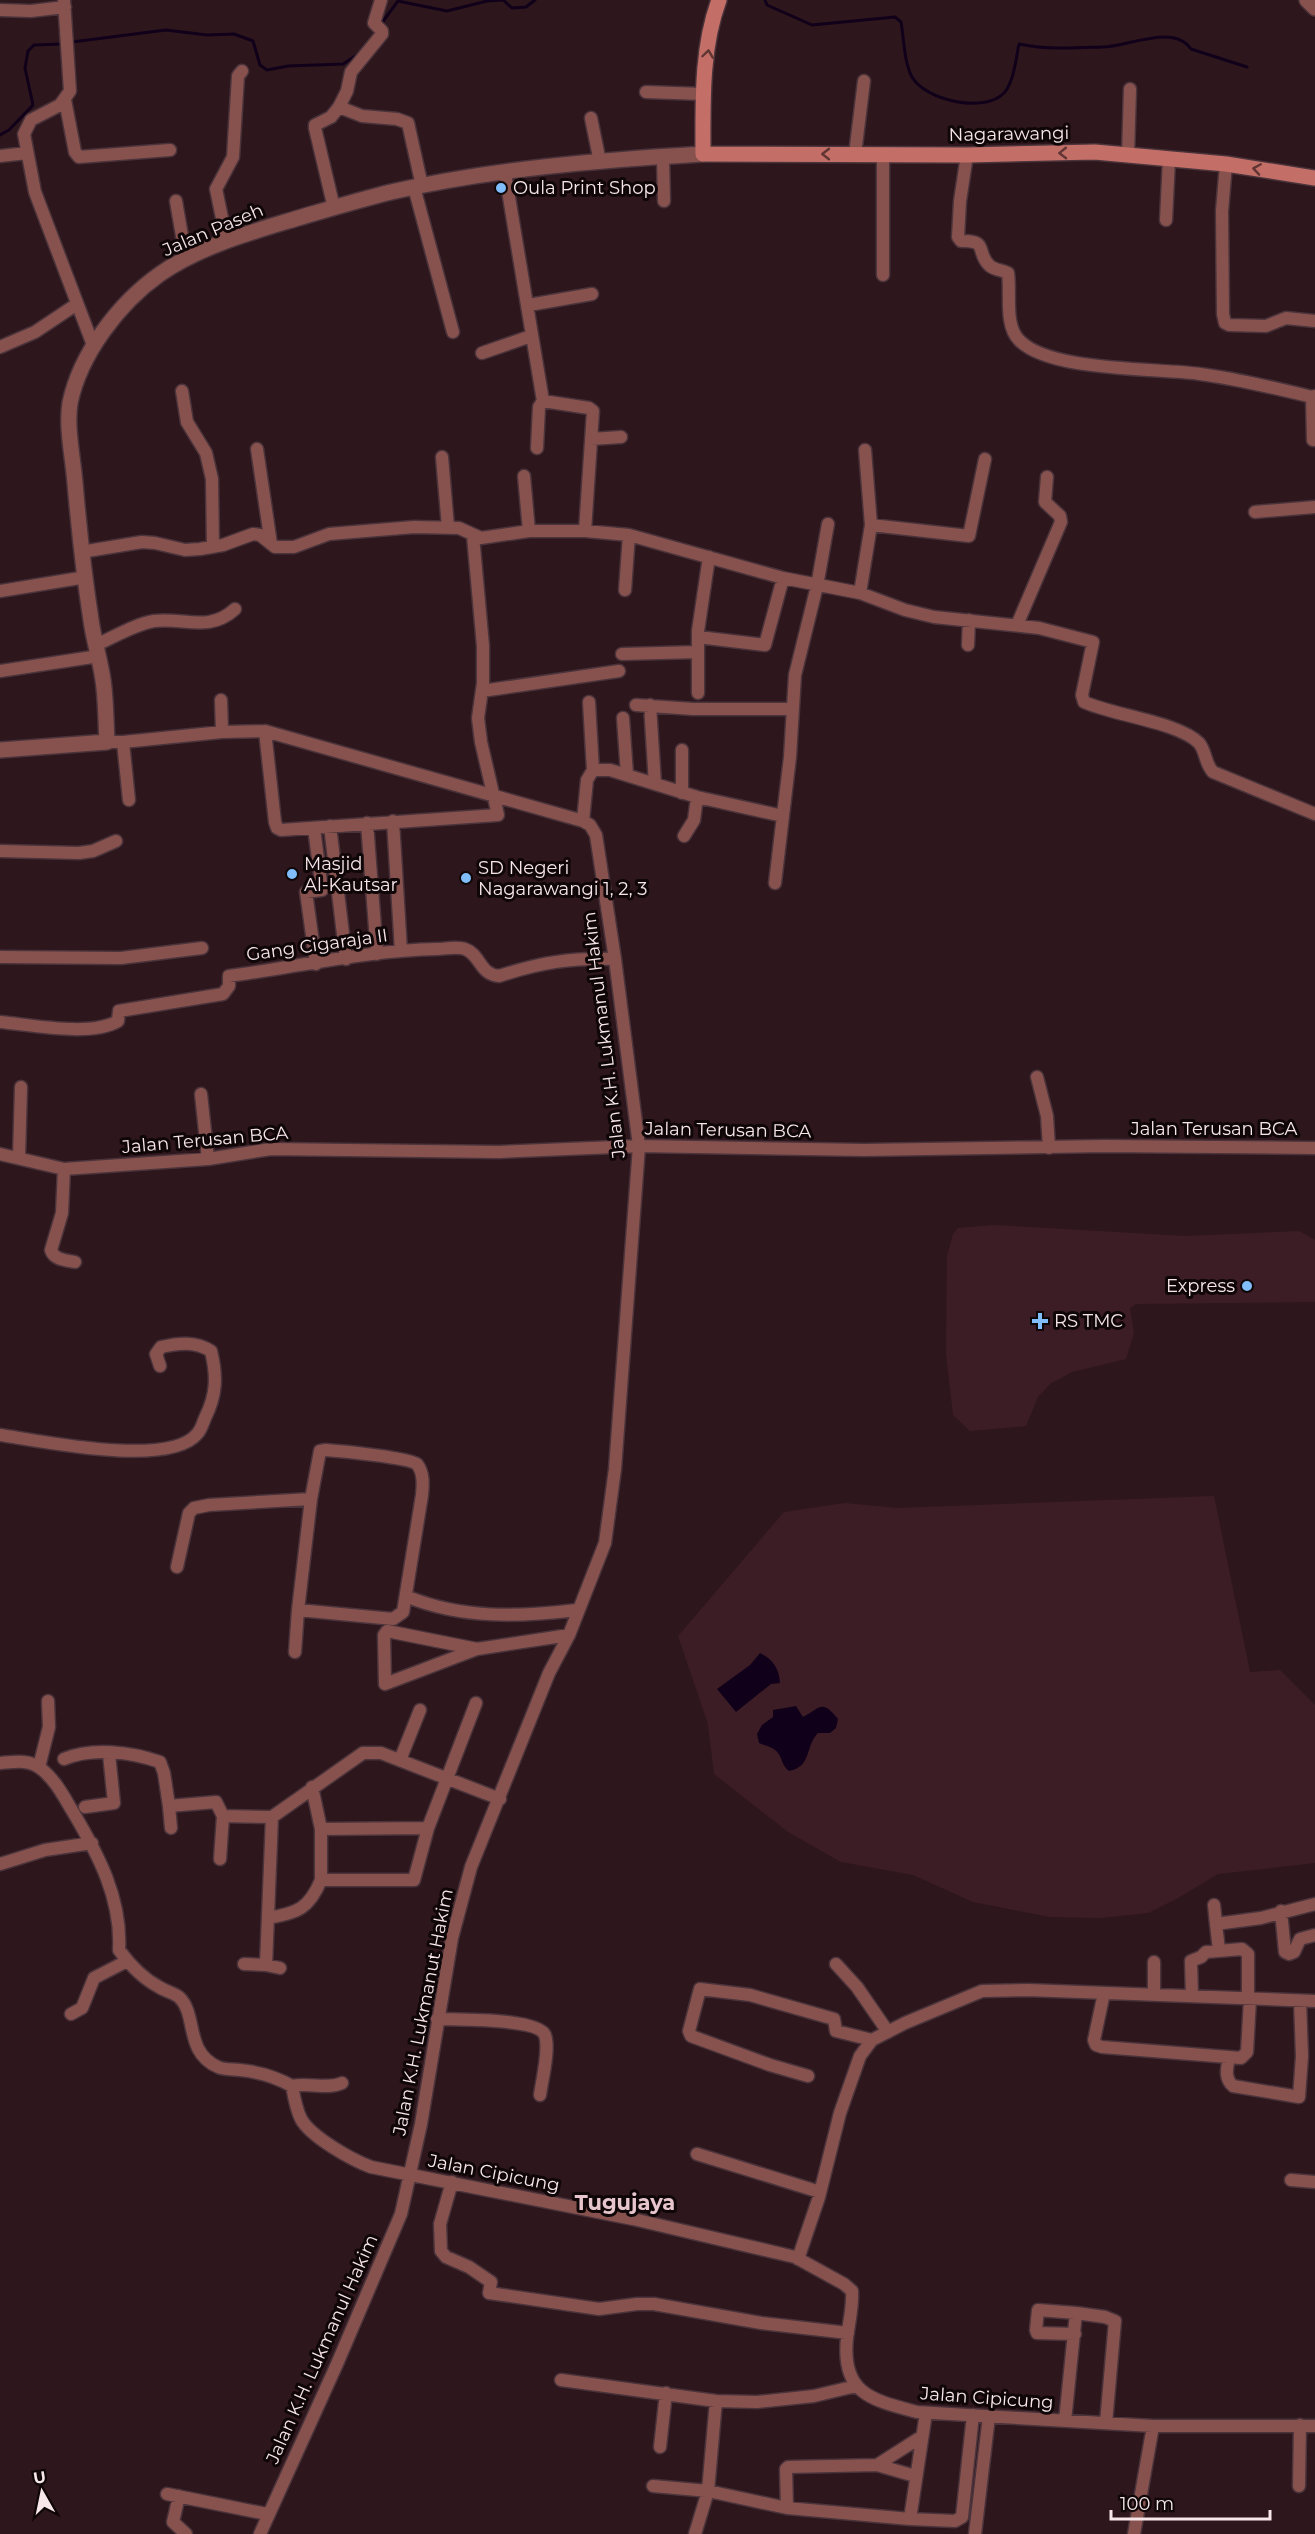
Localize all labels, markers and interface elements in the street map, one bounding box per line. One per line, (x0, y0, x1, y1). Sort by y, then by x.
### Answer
one-way arrow (701, 49, 713, 59)
street label: Nagarawangi (949, 122, 1069, 146)
one-way arrow (1059, 146, 1068, 159)
one-way arrow (822, 148, 831, 160)
one-way arrow (1253, 163, 1263, 176)
place label: Oula Print Shop (513, 177, 656, 199)
marker: Oula Print Shop (494, 181, 508, 195)
street label: Jalan Paseh (158, 199, 267, 261)
place label: Masjid Al-Kautsar (304, 853, 398, 896)
place label: SD Negeri Nagarawangi 1, 2, 3 (478, 857, 647, 900)
marker: Masjid Al-Kautsar (285, 867, 299, 881)
marker: SD Negeri Nagarawangi 1, 2, 3 (459, 871, 473, 885)
street label: Jalan K.H. Lukmanul Hakim (578, 910, 630, 1161)
street label: Gang Cigaraja II (245, 924, 389, 966)
street label: Jalan Terusan BCA (643, 1118, 812, 1142)
street label: Jalan Terusan BCA (1130, 1118, 1297, 1140)
street label: Jalan Terusan BCA (120, 1122, 289, 1158)
place label: Express (1166, 1275, 1235, 1297)
marker: Express (1240, 1279, 1254, 1293)
place label: RS TMC (1054, 1310, 1123, 1332)
marker: RS TMC (1031, 1312, 1049, 1330)
street label: Jalan K.H. Lukmanut Hakim (388, 1887, 458, 2138)
street label: Jalan Cipicung (425, 2149, 562, 2197)
district label: Tugujaya (575, 2190, 675, 2215)
street label: Jalan K.H. Lukmanul Hakim (261, 2231, 383, 2468)
street label: Jalan Cipicung (919, 2382, 1054, 2414)
north arrow (12, 2462, 72, 2522)
text: U (32, 2467, 47, 2488)
scale bar (1111, 2483, 1270, 2521)
text: 100 m (1120, 2493, 1174, 2515)

